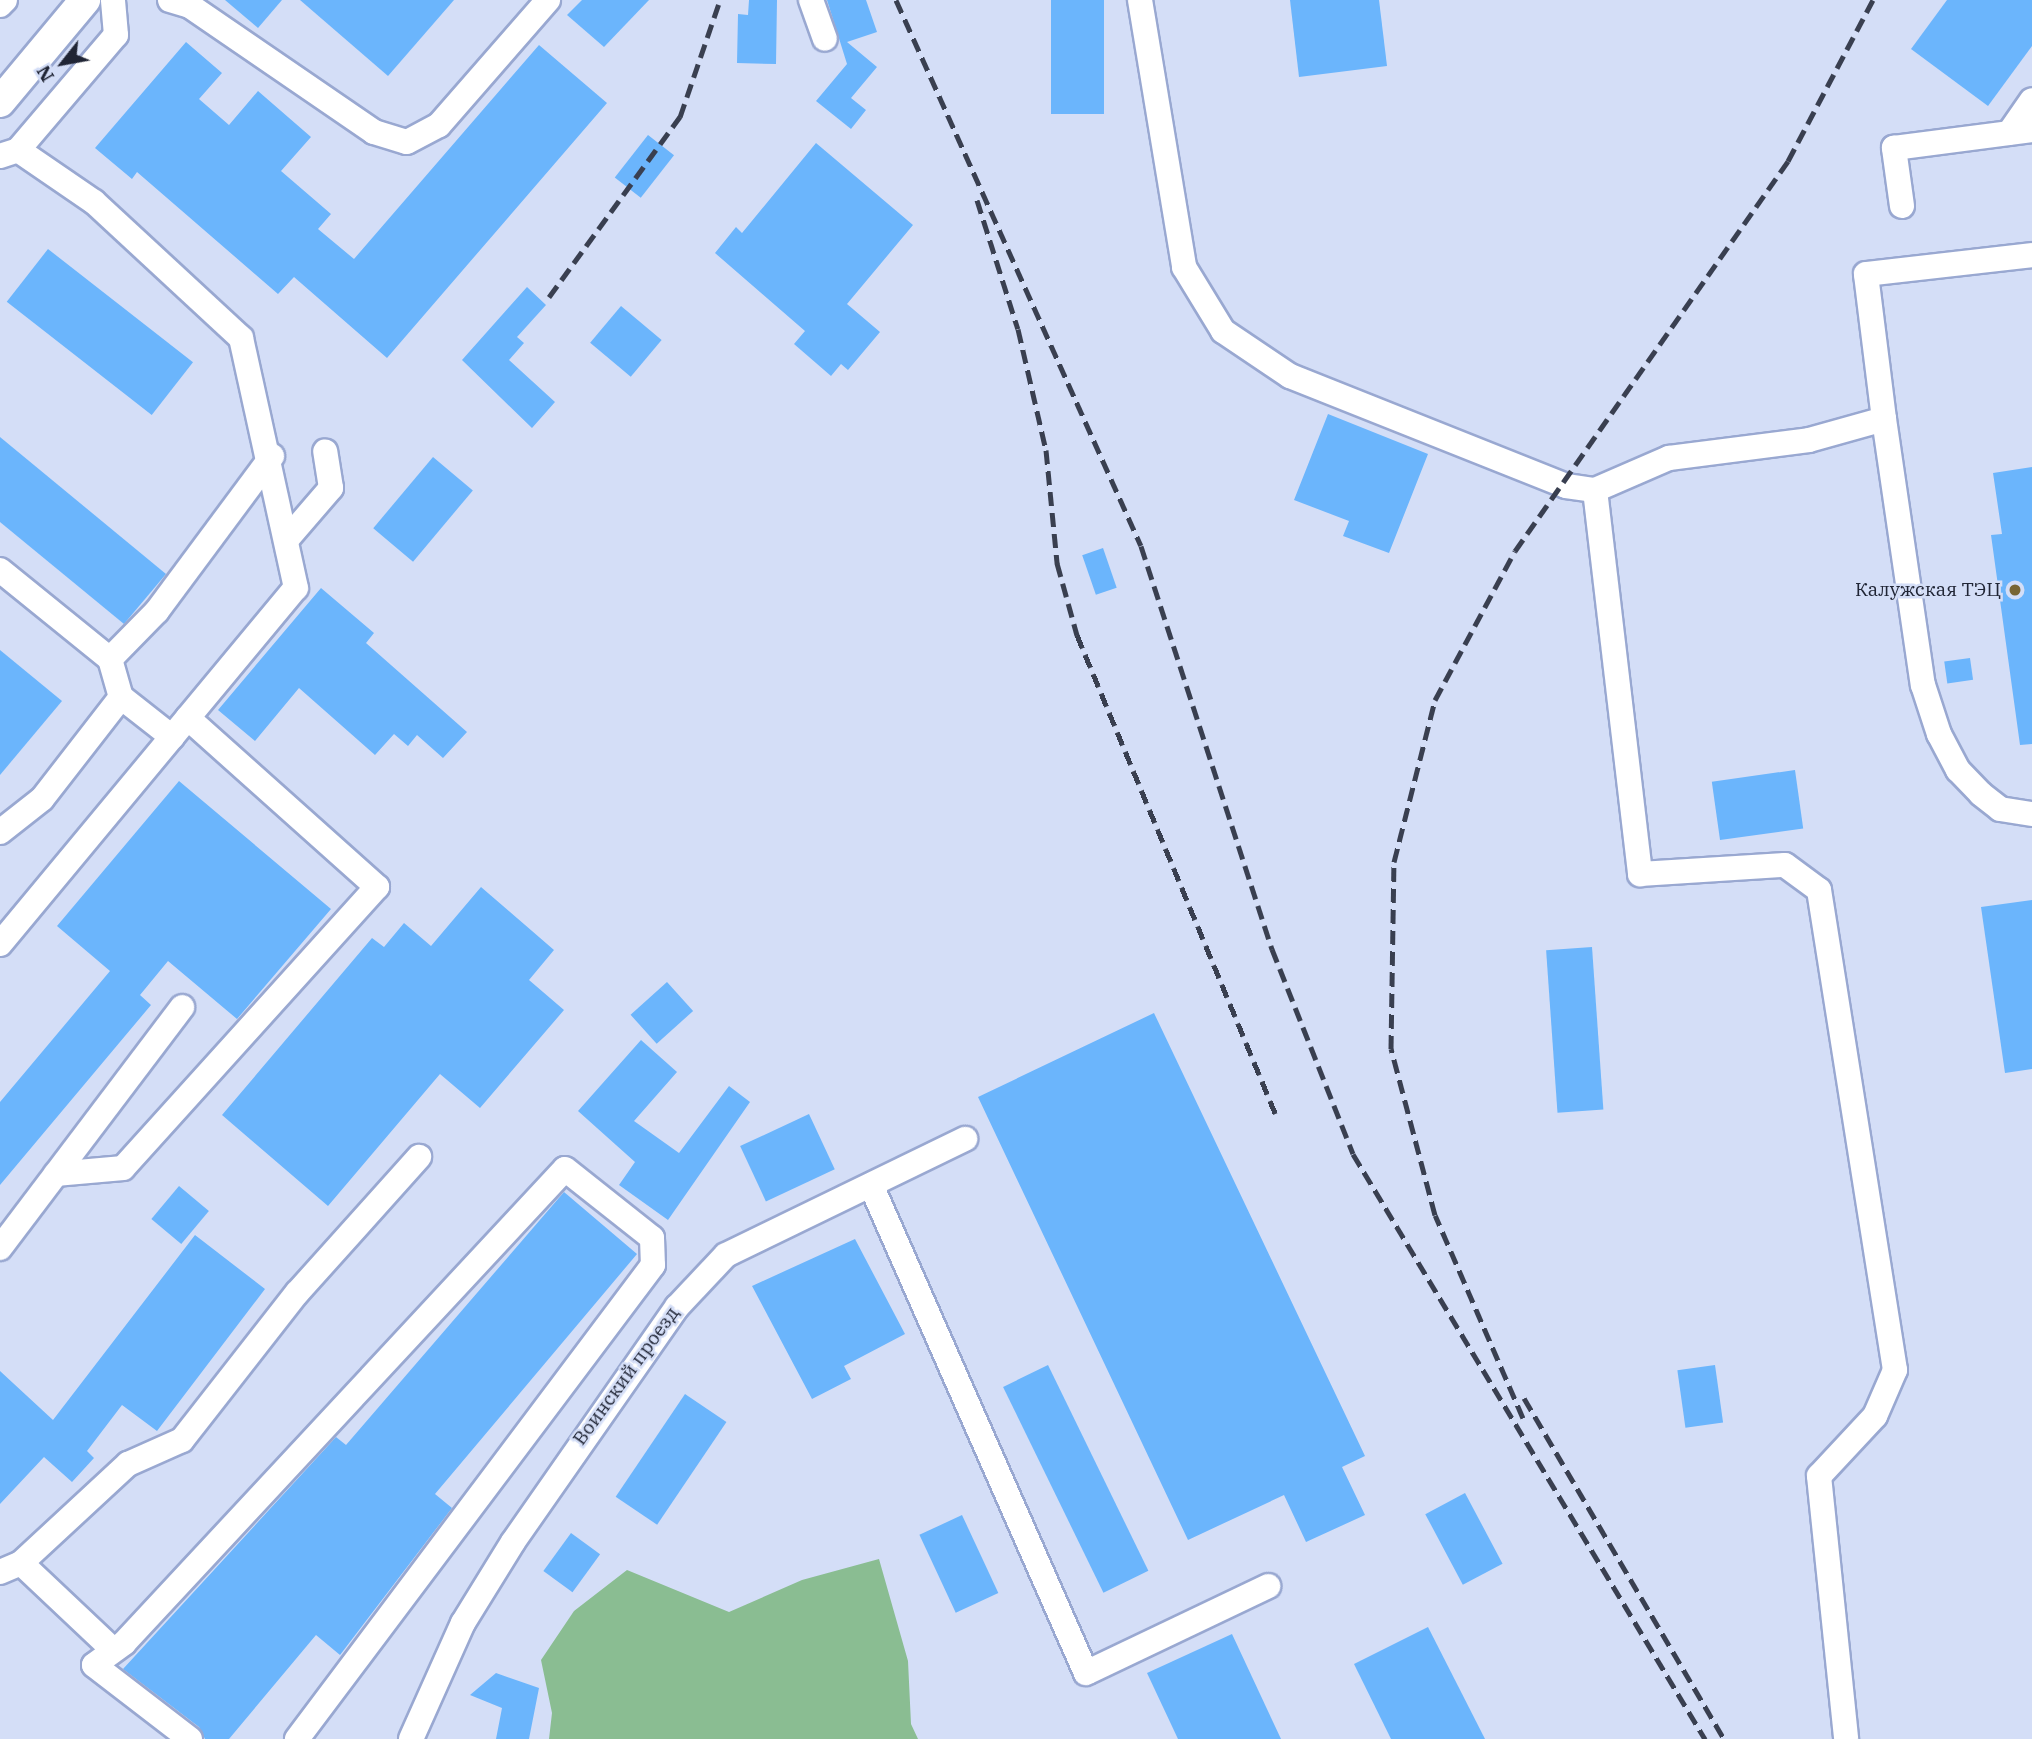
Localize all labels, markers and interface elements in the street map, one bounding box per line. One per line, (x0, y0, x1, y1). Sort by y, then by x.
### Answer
north arrow (28, 28, 98, 98)
text: N (31, 61, 59, 86)
place label: Калужская ТЭЦ (1855, 579, 2001, 601)
marker: Калужская ТЭЦ (2007, 582, 2023, 598)
street label: Воинский проезд (568, 1302, 684, 1450)

